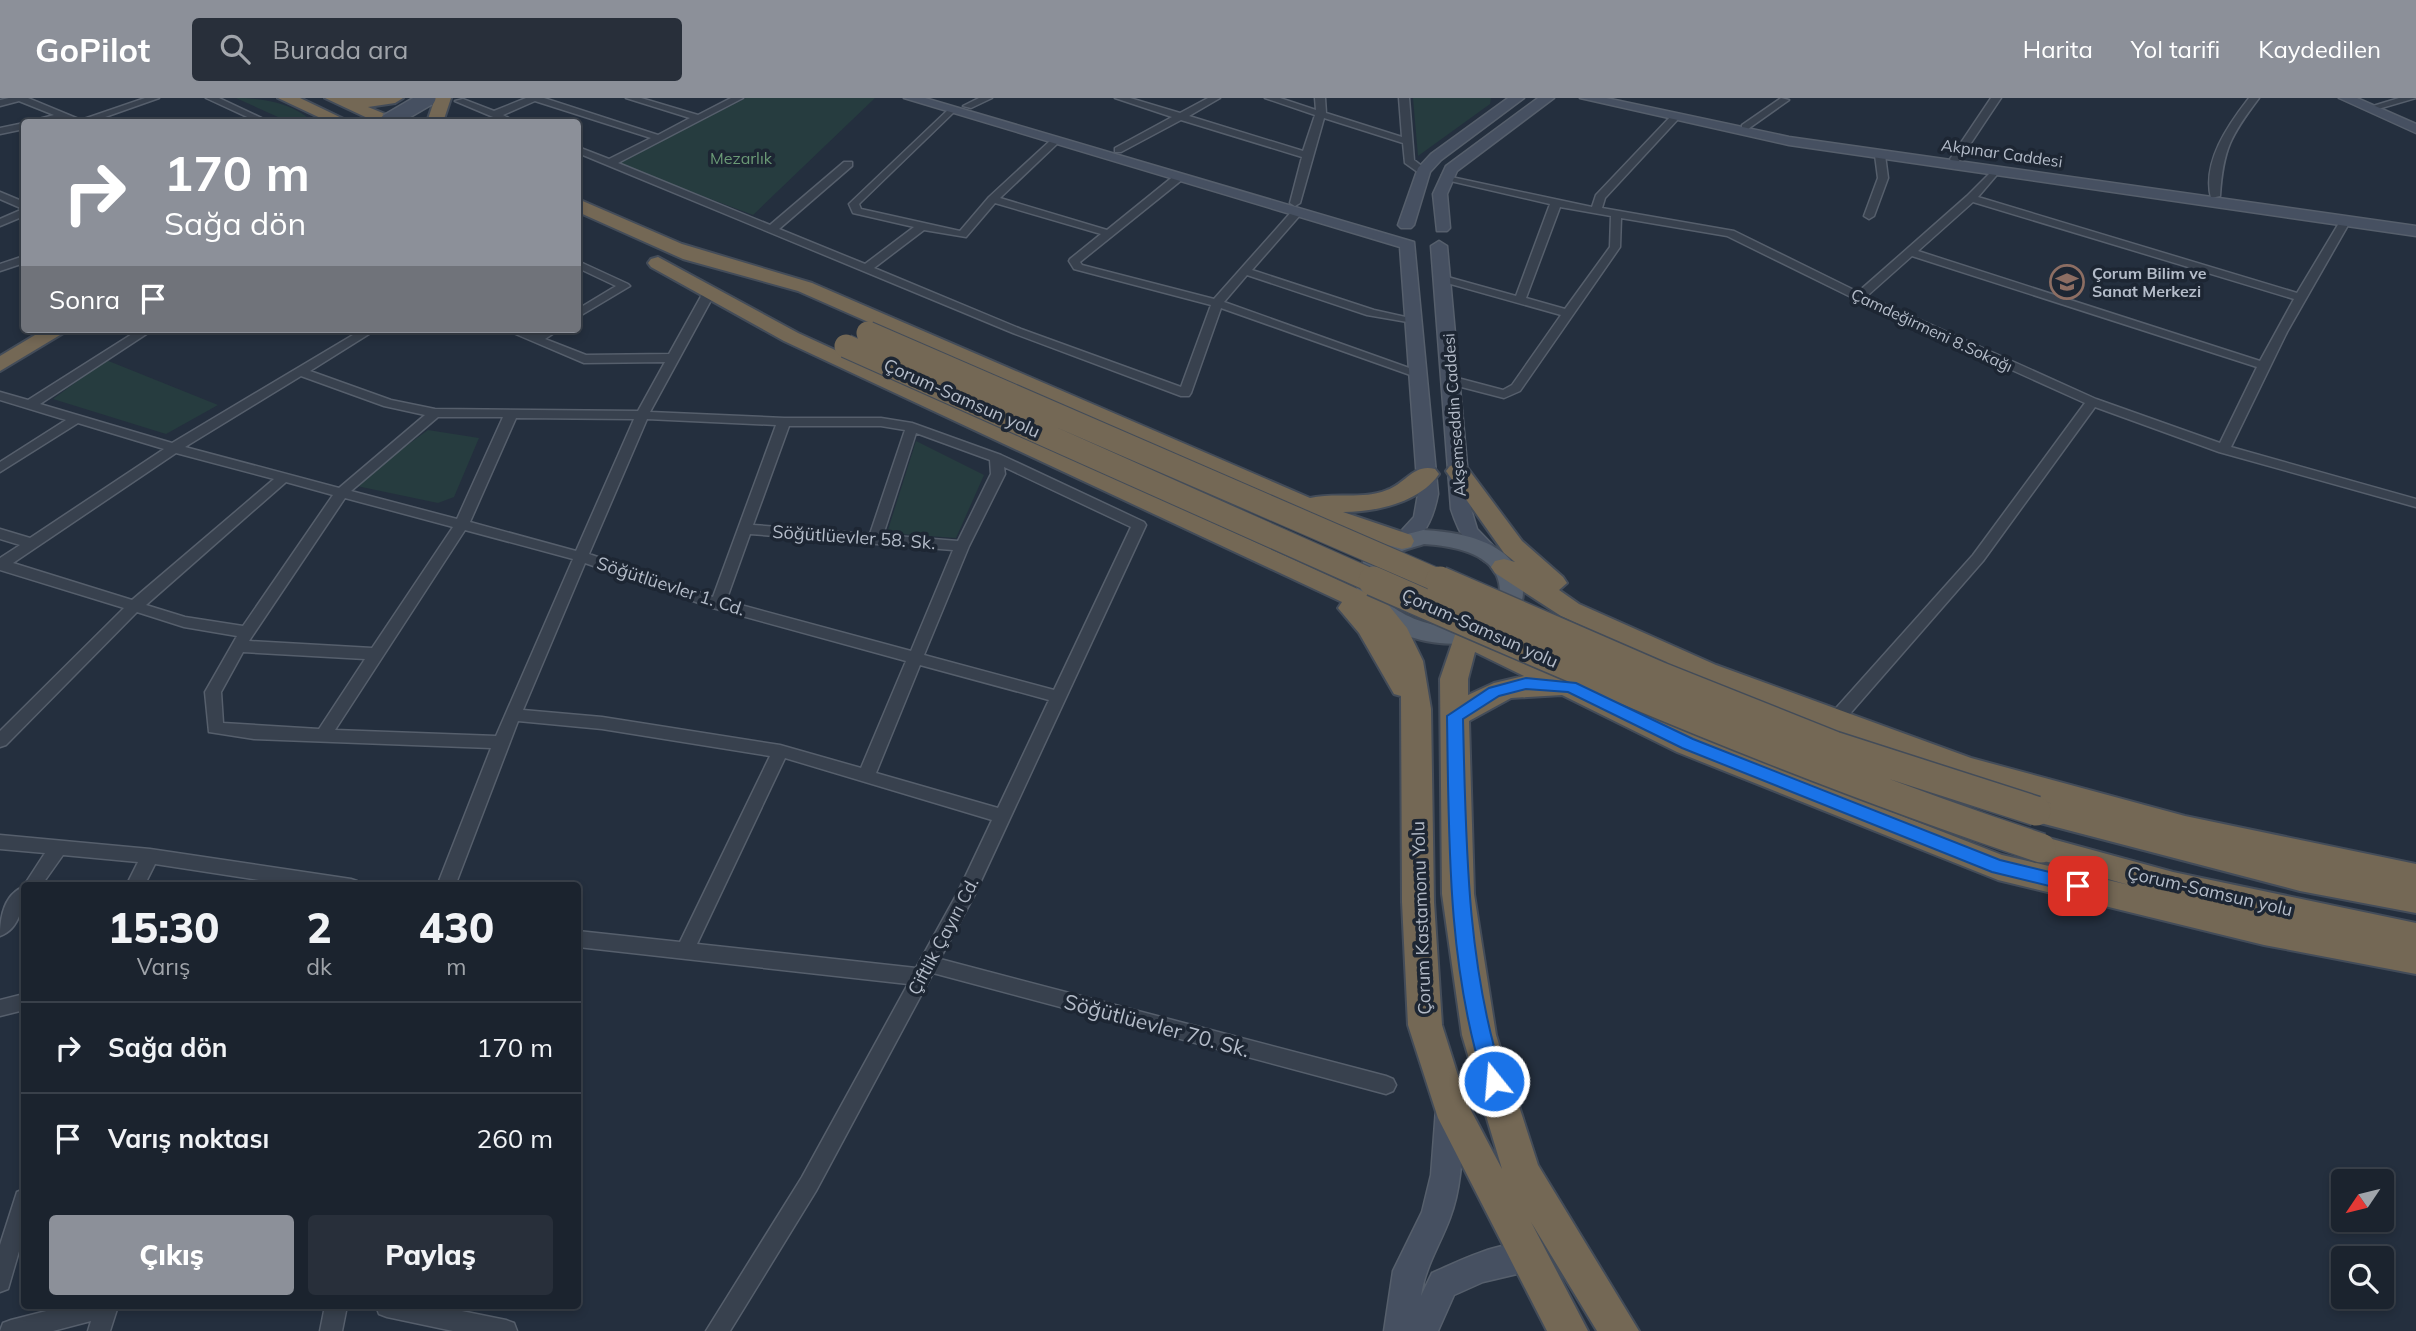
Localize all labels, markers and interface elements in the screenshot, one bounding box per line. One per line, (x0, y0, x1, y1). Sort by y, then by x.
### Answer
search box (192, 18, 682, 81)
text: GoPilot (35, 29, 150, 70)
icon: search (216, 30, 254, 68)
text: Burada ara (272, 33, 408, 66)
text: Harita (2023, 34, 2093, 64)
text: Yol tarifi (2131, 34, 2220, 64)
text: Kaydedilen (2258, 34, 2381, 64)
street label: Akpınar Caddesi (1940, 135, 2064, 171)
text: 170 m (164, 142, 310, 203)
icon: right (49, 147, 140, 238)
park label: Mezarlık (710, 148, 773, 168)
text: Sağa dön (164, 203, 306, 243)
school or university icon: Çorum Bilim ve Sanat Merkezi (2048, 263, 2086, 301)
place label: Çorum Bilim ve Sanat Merkezi (2092, 263, 2207, 301)
icon: arrive (134, 280, 172, 318)
text: Sonra (49, 283, 120, 316)
street label: Çamdeğirmeni 8.Sokağı (1848, 284, 2016, 376)
street label: Akşemseddin Caddesi (1438, 333, 1470, 497)
street label: Çorum-Samsun yolu (880, 353, 1044, 443)
street label: Söğütlüevler 58. Sk. (772, 520, 936, 554)
street label: Söğütlüevler 1. Cd. (594, 551, 748, 621)
street label: Çorum-Samsun yolu (1398, 583, 1562, 673)
street label: Çorum Kastamonu Yolu (1406, 821, 1436, 1015)
pin (2048, 856, 2108, 916)
street label: Çorum-Samsun yolu (2125, 861, 2295, 921)
icon: arrive (2059, 867, 2097, 905)
street label: Çiftlik Çayırı Cd. (902, 873, 984, 999)
text: 15:30 (108, 901, 219, 954)
text: 2 (306, 901, 332, 954)
text: 430 (419, 901, 494, 954)
text: Varış (137, 952, 191, 981)
text: dk (306, 952, 332, 981)
text: m (446, 952, 467, 981)
street label: Söğütlüevler 70. Sk. (1062, 988, 1252, 1062)
icon: right (49, 1029, 87, 1067)
text: Sağa dön (108, 1031, 228, 1064)
text: 170 m (477, 1031, 553, 1064)
position arrow (1457, 1044, 1531, 1118)
icon: arrive (49, 1120, 87, 1158)
text: Varış noktası (108, 1122, 269, 1155)
text: 260 m (477, 1122, 553, 1155)
north arrow (2331, 1169, 2394, 1232)
map controls (2331, 1169, 2394, 1309)
button: Çıkış (49, 1215, 294, 1295)
button: Paylaş (308, 1215, 553, 1295)
button: search (2331, 1246, 2394, 1309)

